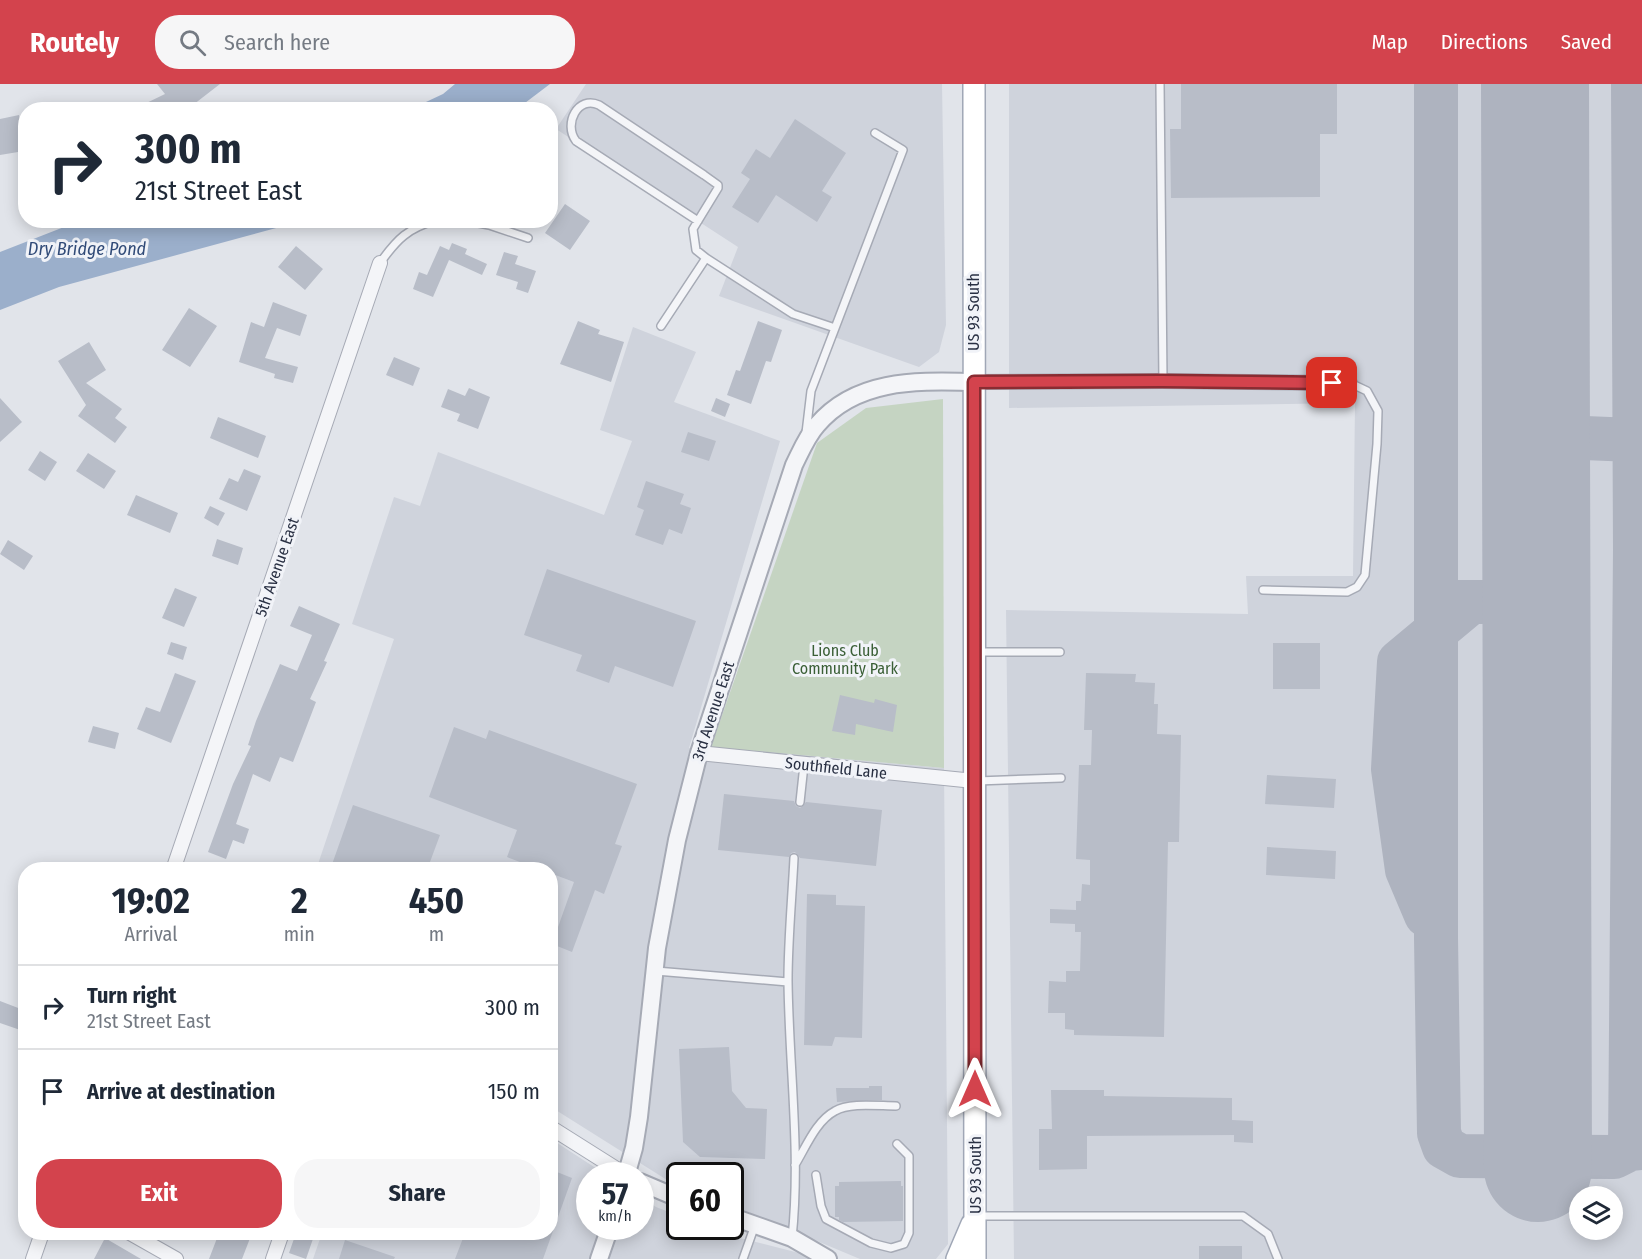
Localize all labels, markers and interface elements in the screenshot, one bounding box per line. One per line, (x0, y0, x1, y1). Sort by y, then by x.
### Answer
search box (155, 15, 575, 69)
text: Routely (30, 26, 119, 59)
icon: search (176, 26, 209, 59)
text: Search here (224, 29, 330, 56)
text: Map (1371, 29, 1408, 55)
text: Directions (1441, 29, 1528, 55)
text: Saved (1561, 29, 1612, 55)
text: 300 m (135, 124, 242, 174)
icon: right (36, 126, 114, 204)
text: 21st Street East (135, 175, 302, 207)
water label: Dry Bridge Pond (28, 238, 147, 260)
street label: US 93 South (964, 273, 983, 351)
pin (1306, 357, 1357, 408)
icon: arrive (1315, 366, 1348, 399)
street label: 5th Avenue East (251, 514, 303, 619)
park label: Lions Club Community Park (792, 641, 899, 678)
street label: 3rd Avenue East (688, 658, 738, 763)
street label: Southfield Lane (784, 753, 888, 783)
text: 19:02 (112, 879, 190, 923)
text: 2 (291, 879, 308, 923)
text: 450 (409, 879, 464, 923)
text: Arrival (124, 922, 177, 946)
text: min (284, 922, 315, 946)
text: m (429, 922, 444, 946)
text: Turn right (87, 982, 176, 1009)
icon: right (36, 991, 69, 1024)
text: 300 m (485, 994, 540, 1021)
text: 21st Street East (87, 1009, 211, 1033)
position arrow (943, 1057, 1007, 1121)
icon: arrive (36, 1075, 69, 1108)
text: Arrive at destination (87, 1078, 275, 1105)
text: 150 m (488, 1078, 540, 1105)
street label: US 93 South (966, 1136, 985, 1214)
button: Exit (36, 1159, 282, 1228)
button: Share (294, 1159, 540, 1228)
speed limit sign: 60 (666, 1162, 744, 1240)
text: 57 (602, 1176, 628, 1212)
map controls (1569, 1186, 1623, 1240)
button: layers (1569, 1186, 1623, 1240)
text: km/h (598, 1207, 632, 1225)

